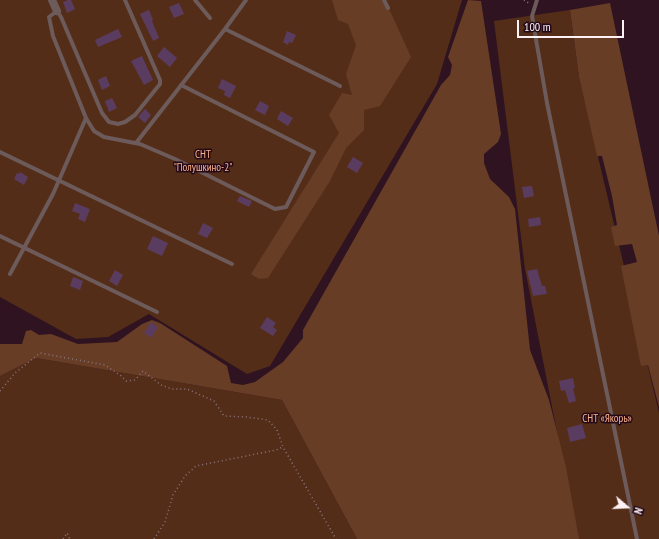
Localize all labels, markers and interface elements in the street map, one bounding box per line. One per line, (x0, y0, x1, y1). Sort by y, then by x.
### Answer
scale bar (519, 12, 626, 38)
text: 100 m (524, 19, 551, 34)
park label: СНТ "Полушкино-2" (174, 148, 232, 174)
park label: СНТ «Якорь» (582, 412, 632, 426)
north arrow (607, 487, 647, 527)
text: N (631, 506, 646, 516)

